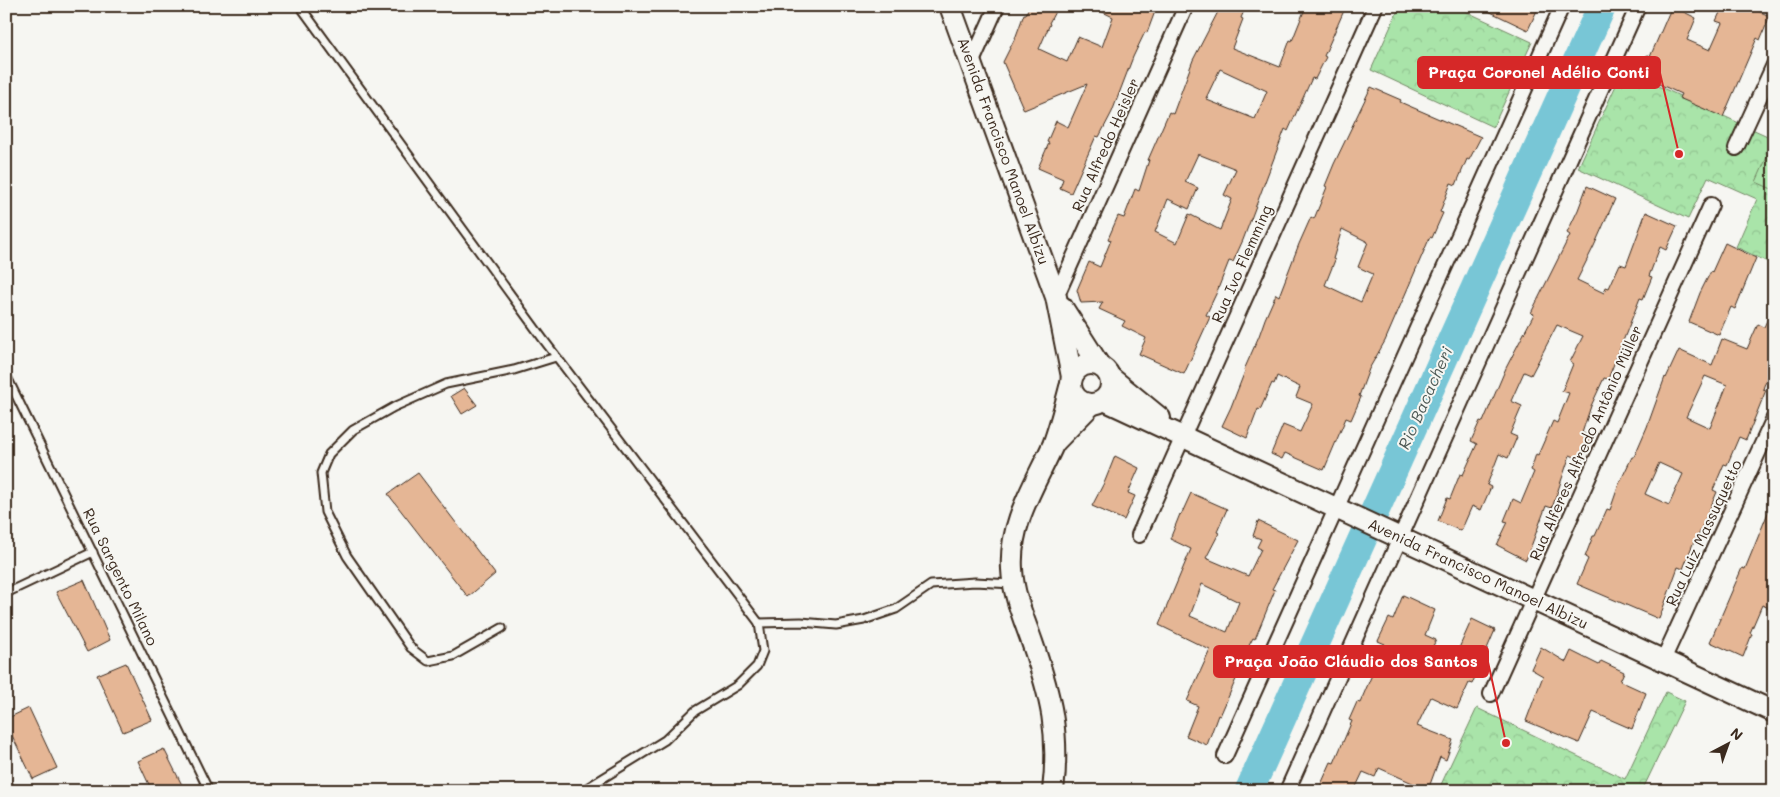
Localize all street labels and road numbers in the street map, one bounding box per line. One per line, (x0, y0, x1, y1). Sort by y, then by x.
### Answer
street label: Avenida Francisco Manoel Albizu (953, 34, 1054, 267)
street label: Rua Alfredo Heisler (1067, 75, 1144, 215)
street label: Rua Ivo Flemming (1206, 201, 1276, 326)
street label: Rua Alferes Alfredo Antônio Müller (1524, 322, 1646, 563)
street label: Rua Luiz Massuquetto (1660, 456, 1746, 609)
street label: Rua Sargento Milano (79, 504, 163, 649)
street label: Avenida Francisco Manoel Albizu (1365, 513, 1592, 633)

